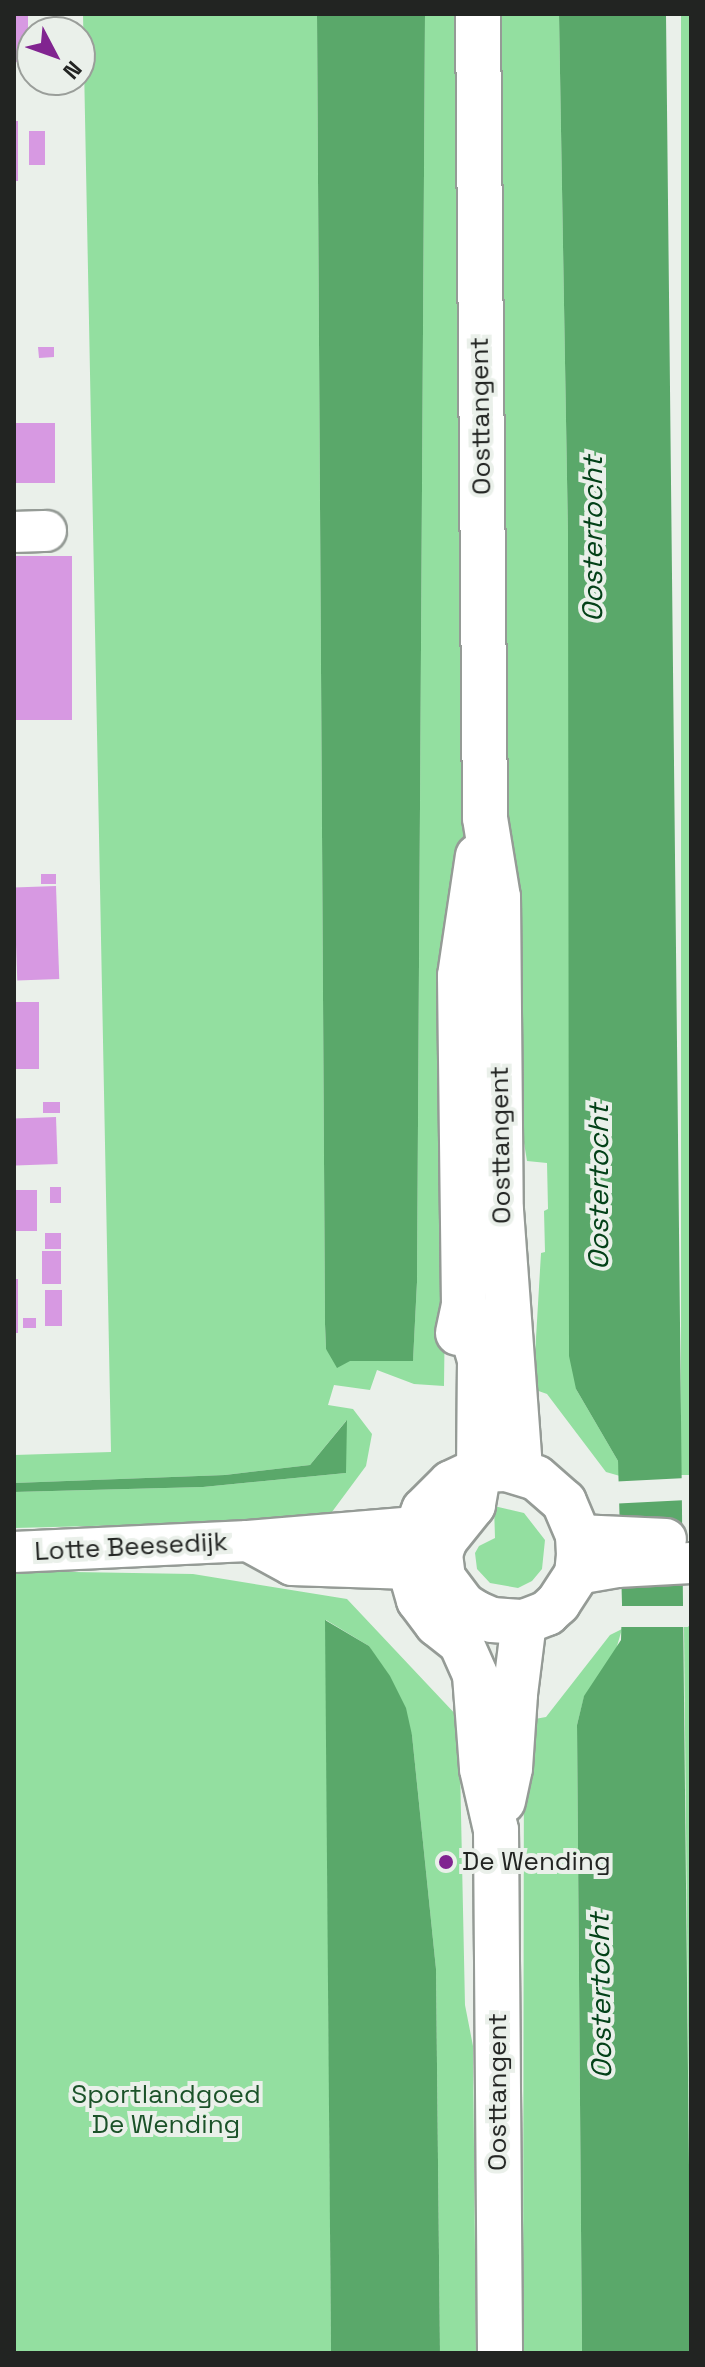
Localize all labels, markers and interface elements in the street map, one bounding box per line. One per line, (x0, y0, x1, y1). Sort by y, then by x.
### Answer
north arrow (16, 16, 96, 96)
text: N (57, 56, 88, 85)
street label: Oosttangent (464, 337, 498, 495)
water label: Oostertocht (575, 456, 609, 622)
street label: Oosttangent (484, 1066, 518, 1224)
water label: Oostertocht (581, 1104, 615, 1270)
street label: Lotte Beesedijk (34, 1526, 228, 1568)
place label: De Wending (462, 1846, 611, 1878)
marker: De Wending (437, 1853, 455, 1871)
water label: Oostertocht (582, 1913, 618, 2079)
street label: Oosttangent (482, 2013, 514, 2171)
park label: Sportlandgoed De Wending (71, 2079, 261, 2140)

